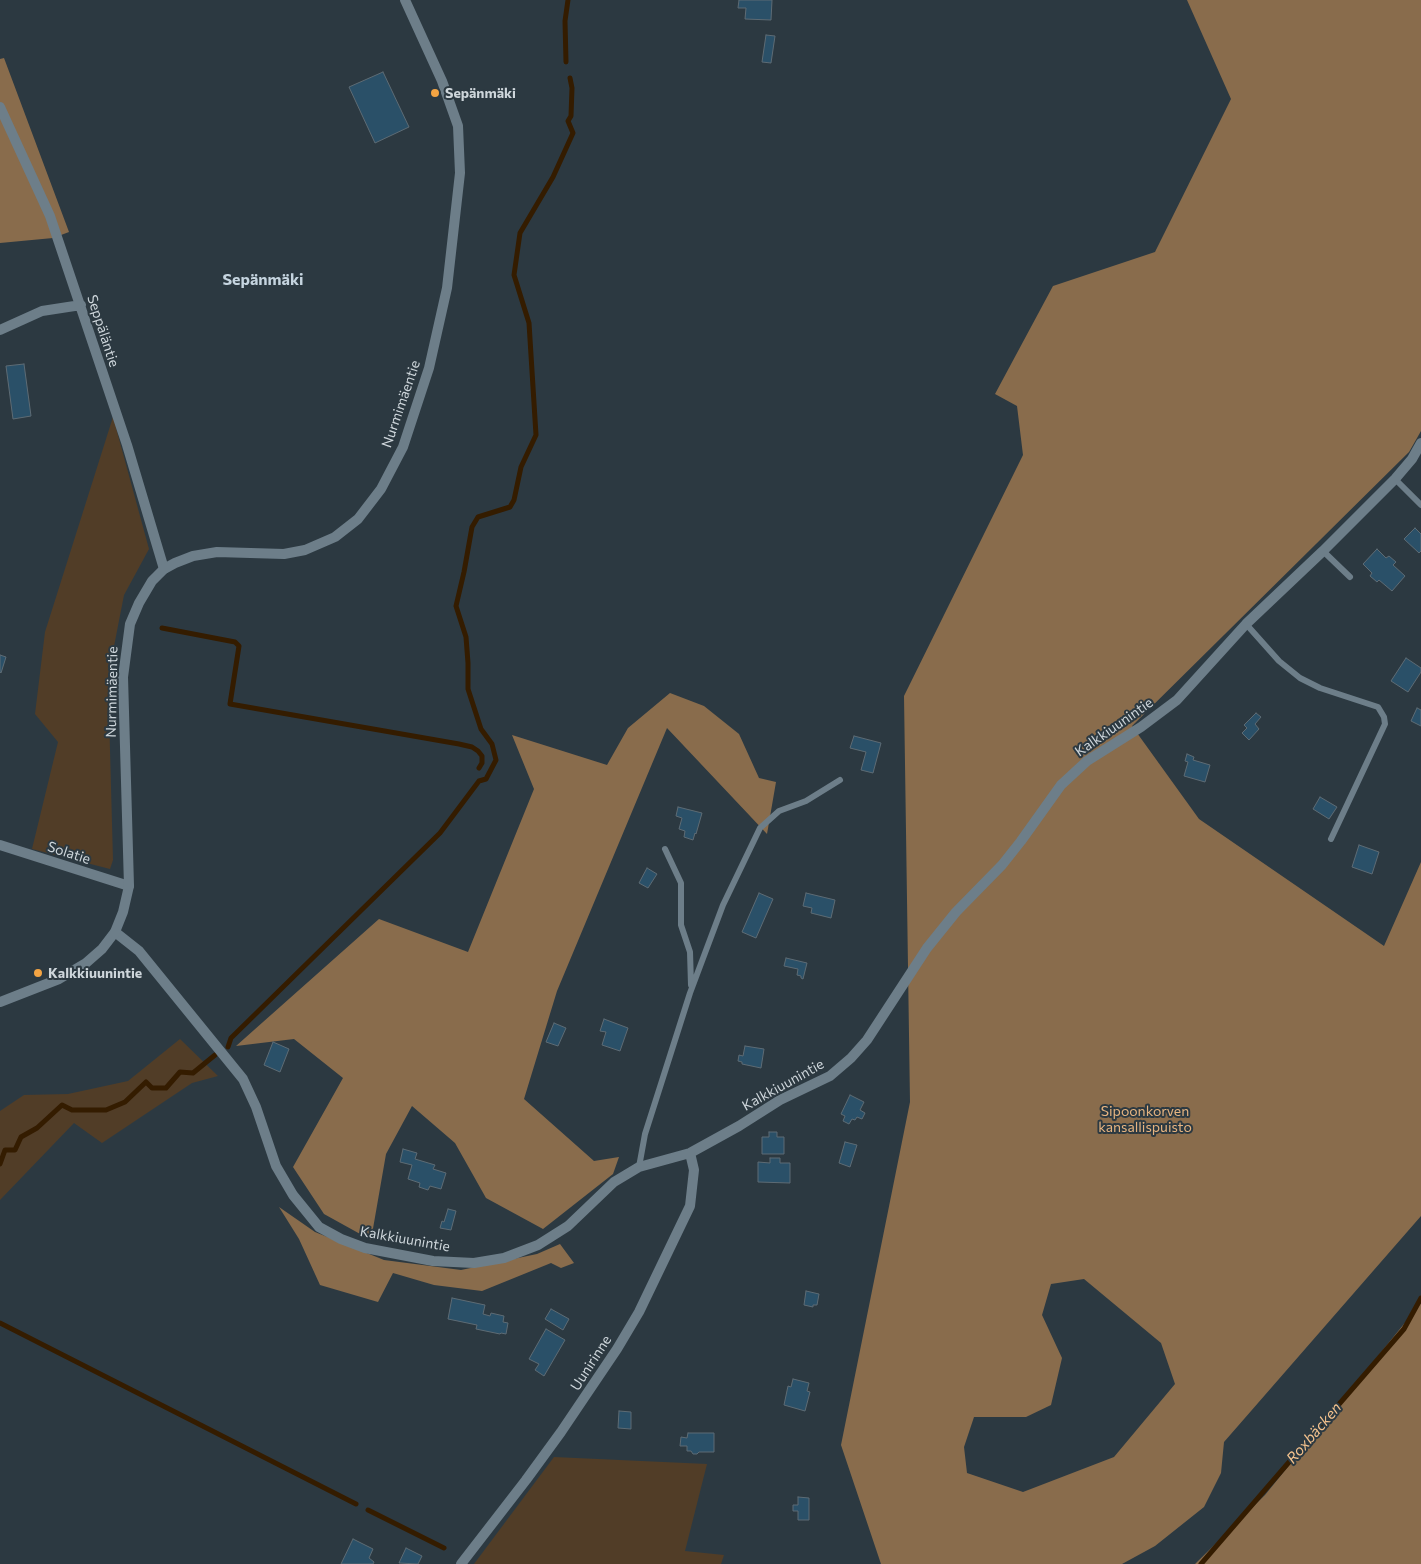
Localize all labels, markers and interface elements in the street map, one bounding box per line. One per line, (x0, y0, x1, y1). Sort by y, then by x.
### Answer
place label: Sepänmäki (445, 85, 516, 101)
marker: Sepänmäki (429, 87, 441, 99)
district label: Sepänmäki (222, 270, 304, 290)
street label: Seppäläntie (83, 293, 123, 369)
street label: Nurmimäentie (378, 358, 424, 450)
street label: Nurmimäentie (103, 646, 121, 738)
street label: Kalkkiuunintie (1072, 694, 1156, 760)
street label: Solatie (45, 838, 93, 868)
place label: Kalkkiuunintie (48, 965, 142, 981)
marker: Kalkkiuunintie (32, 967, 44, 979)
street label: Kalkkiuunintie (739, 1056, 827, 1114)
park label: Sipoonkorven kansallispuisto (1098, 1103, 1192, 1136)
street label: Kalkkiuunintie (359, 1223, 451, 1255)
street label: Uunirinne (567, 1332, 615, 1394)
water label: Roxbäcken (1283, 1399, 1345, 1467)

